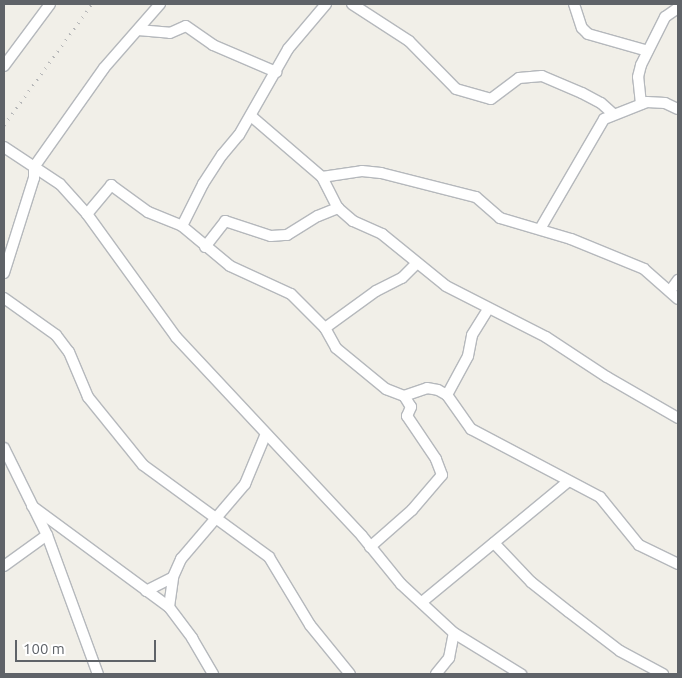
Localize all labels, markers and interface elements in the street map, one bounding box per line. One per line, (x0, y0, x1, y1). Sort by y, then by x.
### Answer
scale bar (18, 630, 159, 662)
text: 100 m (23, 640, 65, 657)

